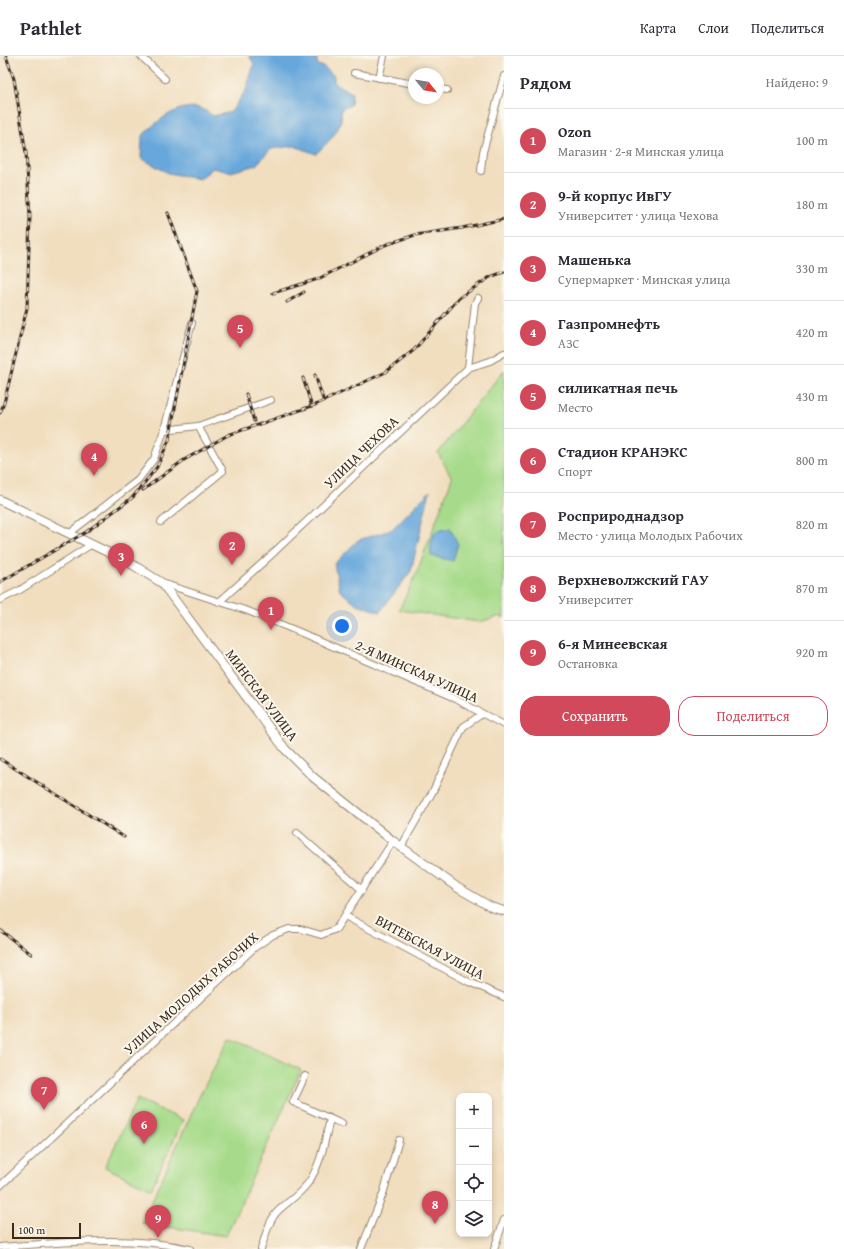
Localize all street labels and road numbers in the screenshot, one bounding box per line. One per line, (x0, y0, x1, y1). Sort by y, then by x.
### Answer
street label: УЛИЦА ЧЕХОВА (319, 411, 403, 493)
street label: 2-Я МИНСКАЯ УЛИЦА (352, 635, 482, 707)
street label: МИНСКАЯ УЛИЦА (221, 645, 303, 745)
street label: ВИТЕБСКАЯ УЛИЦА (372, 910, 488, 984)
street label: УЛИЦА МОЛОДЫХ РАБОЧИХ (119, 927, 263, 1059)

